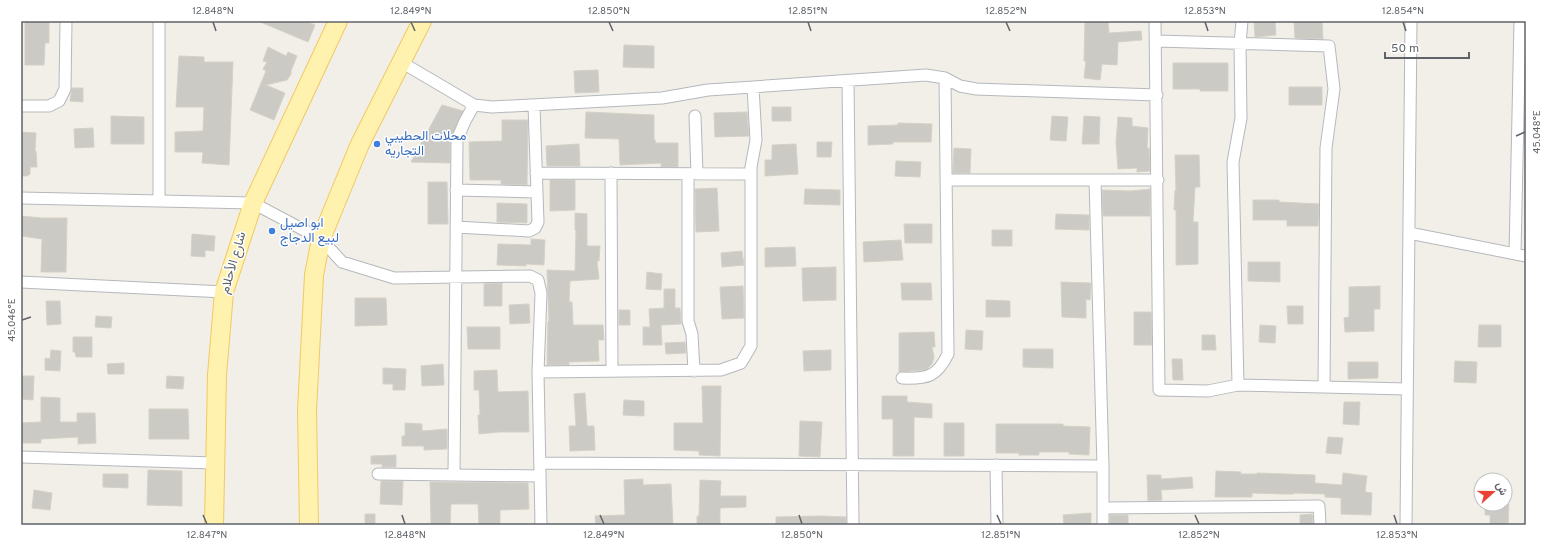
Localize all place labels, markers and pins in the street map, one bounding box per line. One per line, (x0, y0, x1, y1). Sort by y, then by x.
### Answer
place label: محلات الحطيبي التجاريه (385, 129, 466, 160)
marker: محلات الحطيبي التجاريه (372, 139, 382, 149)
place label: ابو اصيل لبيع الدجاج (280, 216, 339, 247)
marker: ابو اصيل لبيع الدجاج (267, 226, 277, 236)

